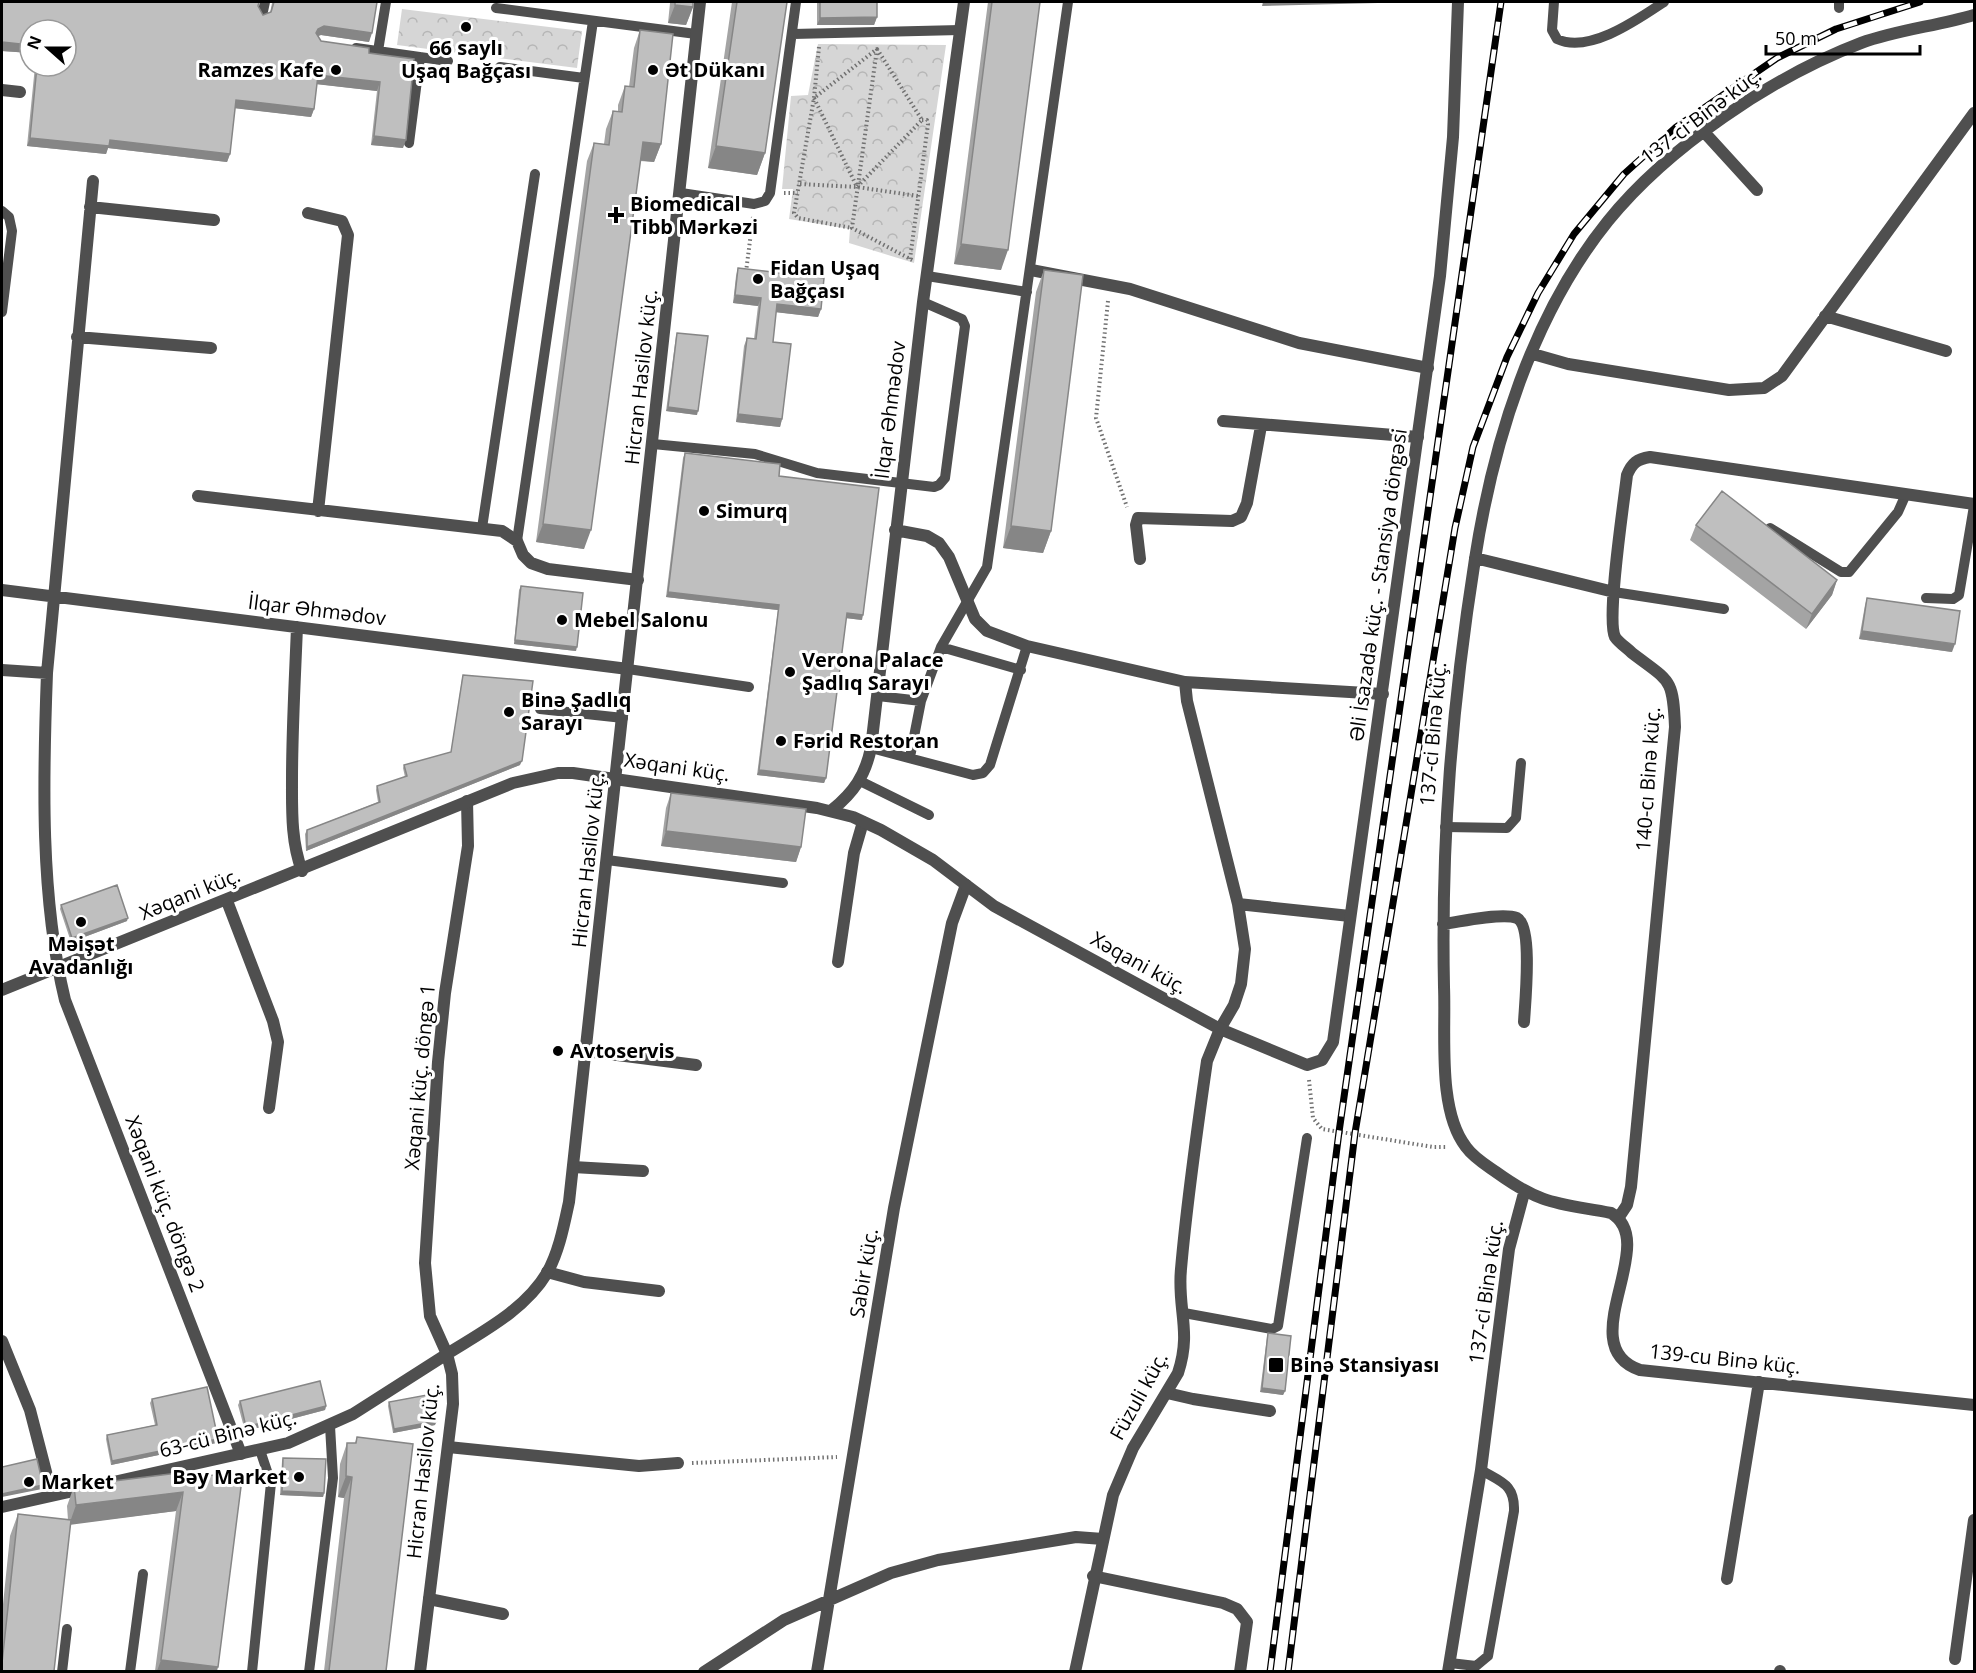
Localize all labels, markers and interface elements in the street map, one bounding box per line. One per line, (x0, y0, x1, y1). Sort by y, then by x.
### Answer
north arrow (18, 18, 78, 78)
scale bar (1766, 18, 1920, 56)
marker: 66 saylı Uşaq Bağçası (459, 20, 473, 34)
text: 50 m (1775, 26, 1817, 50)
text: N (21, 33, 47, 53)
place label: 66 saylı Uşaq Bağçası (401, 34, 531, 84)
place label: Ramzes Kafe (197, 56, 324, 83)
place label: Ət Dükanı (665, 56, 765, 83)
street label: 137-ci Binə küç. (1635, 61, 1767, 170)
marker: Ramzes Kafe (329, 63, 343, 77)
marker: Ət Dükanı (646, 63, 660, 77)
place label: Biomedical Tibb Mərkəzi (630, 190, 758, 240)
marker: Biomedical Tibb Mərkəzi (607, 206, 625, 224)
place label: Fidan Uşaq Bağçası (770, 254, 880, 304)
marker: Fidan Uşaq Bağçası (751, 272, 765, 286)
street label: Hicran Hasilov küç. (618, 288, 663, 466)
street label: İlqar Əhmədov (868, 339, 911, 480)
street label: Əli İsazadə küç. - Stansiya döngəsi (1342, 427, 1413, 743)
place label: Simurq (716, 497, 788, 524)
marker: Simurq (697, 504, 711, 518)
street label: İlqar Əhmədov (247, 588, 388, 631)
place label: Mebel Salonu (574, 606, 708, 633)
marker: Mebel Salonu (555, 613, 569, 627)
place label: Verona Palace Şadlıq Sarayı (802, 646, 944, 696)
street label: 137-ci Binə küç. (1413, 661, 1452, 807)
marker: Verona Palace Şadlıq Sarayı (783, 665, 797, 679)
place label: Binə Şadlıq Sarayı (521, 686, 631, 736)
marker: Binə Şadlıq Sarayı (502, 705, 516, 719)
street label: 140-cı Binə küç. (1629, 706, 1666, 852)
place label: Fərid Restoran (793, 727, 939, 754)
marker: Fərid Restoran (774, 734, 788, 748)
street label: Xəqani küç. (623, 746, 732, 787)
street label: Hicran Hasilov küç. (565, 771, 610, 949)
street label: Xəqani küç. (135, 861, 244, 926)
marker: Məişət Avadanlığı (74, 915, 88, 929)
street label: Xəqani küç. (1086, 925, 1192, 1000)
place label: Məişət Avadanlığı (29, 930, 133, 980)
street label: Xəqani küç. döngə 1 (398, 983, 441, 1171)
place label: Avtoservis (570, 1037, 675, 1064)
marker: Avtoservis (551, 1044, 565, 1058)
street label: Xəqani küç. döngə 2 (119, 1112, 212, 1296)
street label: 137-ci Binə küç. (1462, 1218, 1509, 1366)
street label: Sabir küç. (843, 1226, 884, 1320)
street label: 139-cu Binə küç. (1648, 1337, 1802, 1380)
street label: Füzuli küç. (1103, 1347, 1174, 1445)
place label: Binǝ Stansiyası (1290, 1351, 1439, 1378)
marker: Binǝ Stansiyası (1267, 1356, 1285, 1374)
street label: Hicran Hasilov küç. (400, 1382, 445, 1560)
street label: 63-cü Binə küç. (156, 1403, 299, 1464)
place label: Bəy Market (172, 1463, 287, 1490)
place label: Market (41, 1468, 114, 1495)
marker: Bəy Market (292, 1470, 306, 1484)
marker: Market (22, 1475, 36, 1489)

